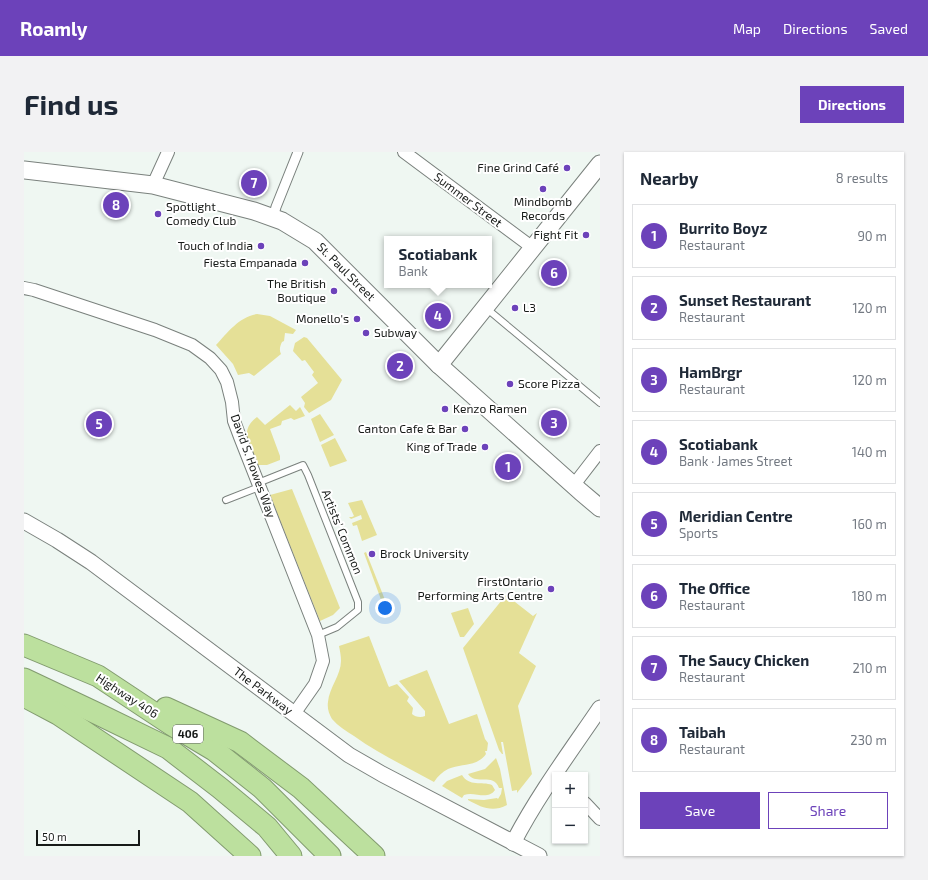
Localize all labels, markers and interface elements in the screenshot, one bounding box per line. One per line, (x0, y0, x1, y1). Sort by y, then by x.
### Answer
text: Roamly (20, 17, 87, 40)
text: Map (733, 20, 761, 37)
text: Directions (783, 20, 848, 37)
text: Saved (870, 20, 908, 37)
button: Directions (800, 86, 904, 123)
text: Find us (24, 87, 118, 121)
place label: Fine Grind Café (477, 160, 559, 174)
marker: Fine Grind Café (562, 163, 572, 173)
pin: 7 (241, 168, 267, 198)
text: Nearby (640, 168, 698, 188)
street label: Summer Street (432, 169, 506, 230)
text: 8 results (836, 170, 888, 186)
marker: Mindbomb Records (538, 184, 548, 194)
pin: 8 (103, 190, 129, 220)
place label: Mindbomb Records (514, 194, 572, 222)
place label: Spotlight Comedy Club (166, 199, 236, 227)
marker: Spotlight Comedy Club (153, 209, 163, 219)
text: Burrito Boyz (679, 219, 767, 237)
place label: Fight Fit (534, 227, 578, 241)
text: 1 (651, 228, 657, 244)
text: 90 m (857, 228, 887, 244)
marker: Fight Fit (581, 230, 591, 240)
popup (384, 236, 492, 288)
text: Restaurant (679, 237, 745, 253)
place label: Touch of India (178, 238, 253, 252)
street label: St. Paul Street (315, 239, 379, 304)
marker: Touch of India (256, 241, 266, 251)
text: Scotiabank (399, 245, 477, 263)
place label: Fiesta Empanada (203, 255, 297, 269)
marker: Fiesta Empanada (300, 258, 310, 268)
pin: 6 (541, 258, 567, 288)
text: Bank (399, 263, 428, 279)
place label: The British Boutique (267, 276, 326, 304)
marker: The British Boutique (329, 286, 339, 296)
text: Sunset Restaurant (679, 291, 811, 309)
place label: L3 (523, 300, 536, 314)
text: 2 (650, 300, 658, 316)
text: 120 m (852, 300, 887, 316)
pin: 4 (425, 301, 451, 331)
marker: L3 (510, 303, 520, 313)
text: Restaurant (679, 309, 745, 325)
place label: Monello's (296, 311, 349, 325)
marker: Monello's (352, 314, 362, 324)
place label: Subway (374, 325, 418, 339)
marker: Subway (361, 328, 371, 338)
pin: 2 (387, 351, 413, 381)
text: HamBrgr (679, 363, 742, 381)
text: 3 (650, 372, 658, 388)
text: 120 m (852, 372, 887, 388)
place label: Score Pizza (518, 376, 580, 390)
marker: Score Pizza (505, 379, 515, 389)
text: Restaurant (679, 381, 745, 397)
place label: Kenzo Ramen (453, 401, 527, 415)
marker: Kenzo Ramen (440, 404, 450, 414)
pin: 3 (541, 408, 567, 438)
pin: 5 (86, 409, 112, 439)
street label: David S. Howes Way (229, 412, 279, 520)
place label: Canton Cafe & Bar (358, 421, 457, 435)
marker: Canton Cafe & Bar (460, 424, 470, 434)
text: Scotiabank (679, 435, 758, 453)
place label: King of Trade (406, 439, 477, 453)
marker: King of Trade (480, 442, 490, 452)
text: 4 (650, 444, 658, 460)
text: 140 m (852, 444, 887, 460)
pin: 1 (495, 452, 521, 482)
text: Bank · James Street (679, 453, 792, 469)
street label: Artists' Common (320, 487, 366, 576)
text: Meridian Centre (679, 507, 793, 525)
text: 5 (650, 516, 658, 532)
text: 160 m (852, 516, 887, 532)
text: Sports (679, 525, 718, 541)
place label: Brock University (380, 546, 470, 560)
marker: Brock University (367, 549, 377, 559)
place label: FirstOntario Performing Arts Centre (418, 574, 543, 602)
text: The Office (679, 579, 750, 597)
marker: FirstOntario Performing Arts Centre (546, 584, 556, 594)
text: 6 (650, 588, 658, 604)
text: 180 m (852, 588, 887, 604)
text: Restaurant (679, 597, 745, 613)
your location (375, 598, 395, 618)
text: The Saucy Chicken (679, 651, 809, 669)
text: 7 (651, 660, 657, 676)
text: 210 m (852, 660, 887, 676)
street label: The Parkway (231, 663, 296, 717)
text: Restaurant (679, 669, 745, 685)
street label: Highway 406 (94, 670, 161, 721)
text: Taibah (679, 723, 726, 741)
road number: 406 (173, 725, 203, 743)
text: 8 (650, 732, 658, 748)
text: 230 m (850, 732, 887, 748)
text: Restaurant (679, 741, 745, 757)
map controls (552, 772, 588, 844)
button: + (552, 772, 588, 808)
button: Save (640, 792, 760, 829)
button: Share (768, 792, 888, 829)
button: − (552, 808, 588, 844)
scale bar (36, 828, 140, 847)
text: 50 m (42, 830, 67, 843)

